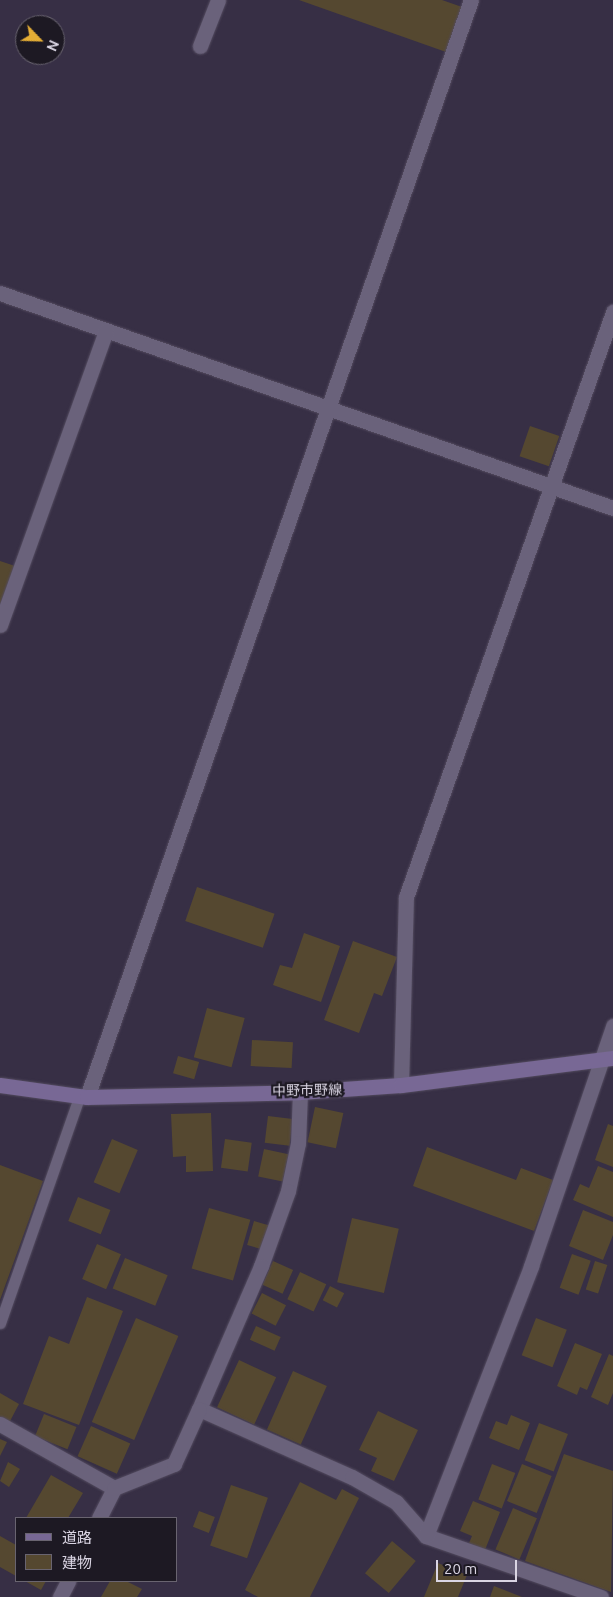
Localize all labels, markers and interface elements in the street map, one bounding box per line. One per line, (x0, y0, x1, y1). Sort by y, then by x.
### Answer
north arrow (15, 15, 65, 65)
text: N (43, 38, 62, 54)
street label: 中野市野線 (272, 1081, 342, 1099)
legend (15, 1517, 178, 1582)
text: 道路 (62, 1529, 92, 1546)
scale bar (438, 1550, 519, 1582)
text: 建物 (62, 1554, 92, 1571)
text: 20 m (444, 1560, 477, 1577)

